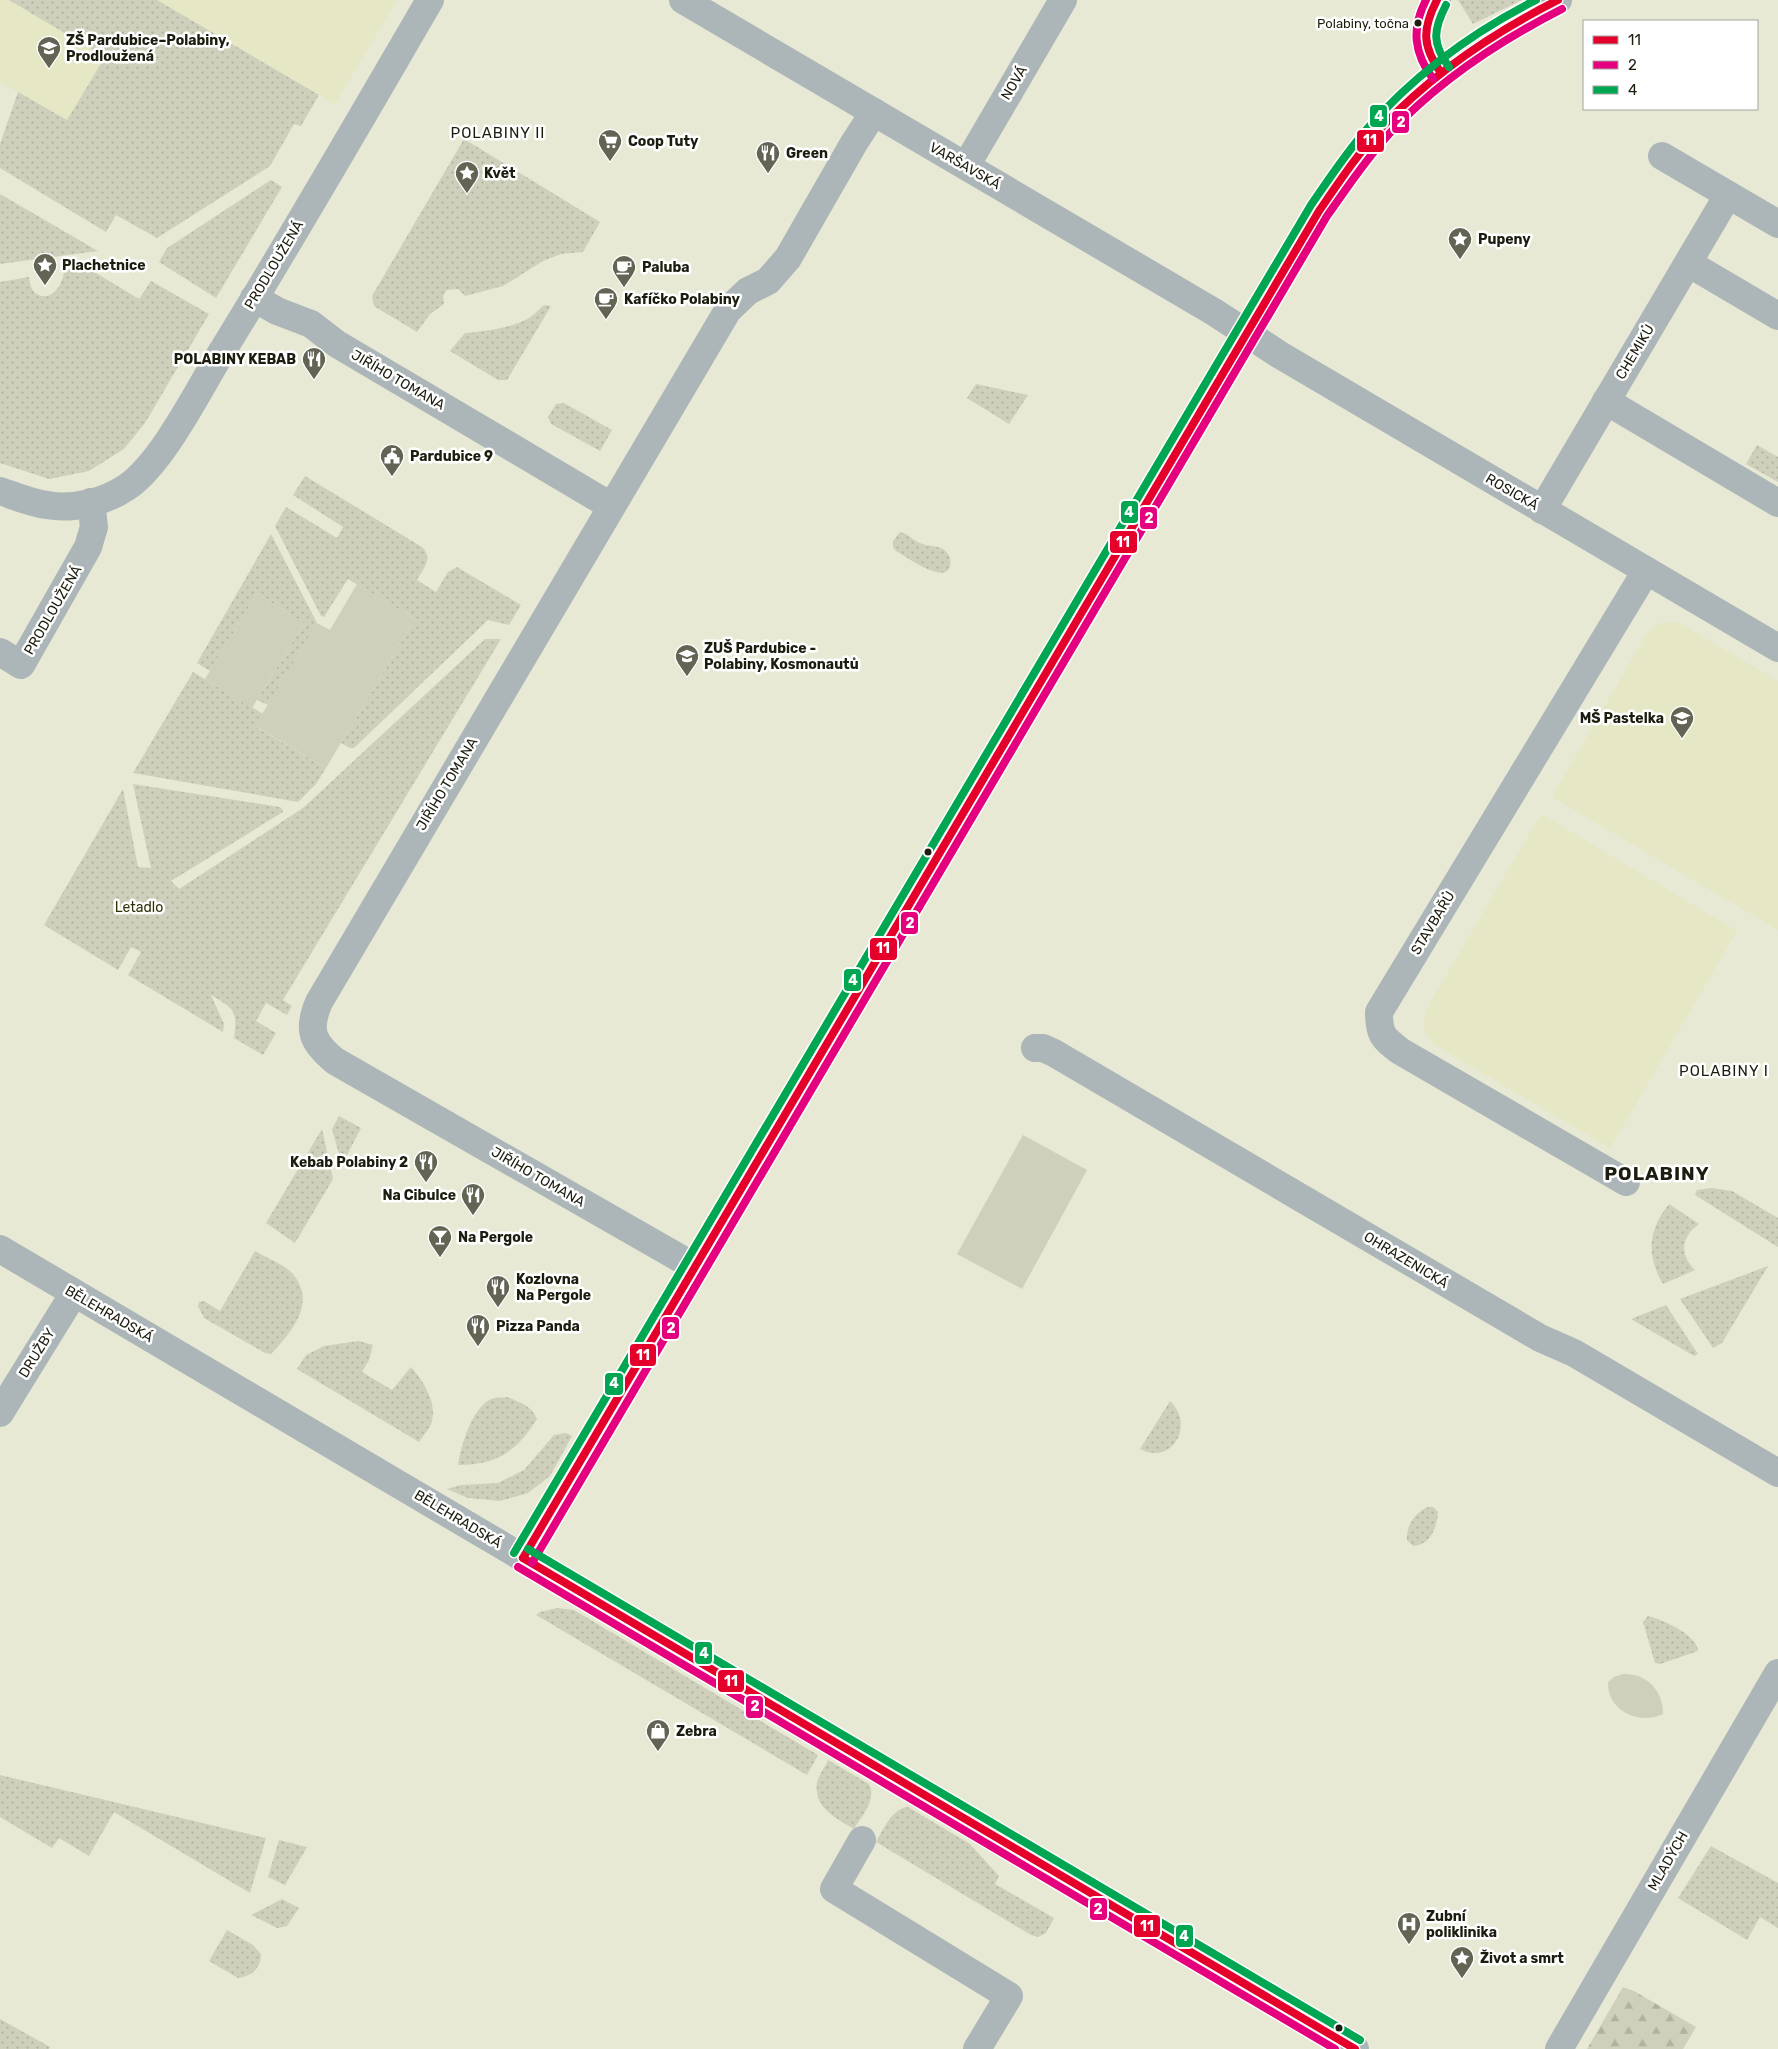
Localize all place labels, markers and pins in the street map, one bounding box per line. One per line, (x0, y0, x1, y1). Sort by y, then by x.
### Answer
place label: Polabiny, točna (1317, 16, 1409, 31)
marker: Polabiny, točna (1413, 18, 1423, 28)
place label: ZŠ Pardubice–Polabiny, Prodloužená (66, 31, 230, 65)
school or university icon: ZŠ Pardubice–Polabiny, Prodloužená (36, 35, 62, 69)
supermarket icon: Coop Tuty (597, 128, 623, 162)
place label: Coop Tuty (628, 133, 699, 150)
restaurant icon: Green (755, 140, 781, 174)
place label: Green (786, 145, 828, 162)
place icon: Květ (454, 160, 480, 194)
place label: Květ (484, 165, 516, 182)
place icon: Pupeny (1447, 226, 1473, 260)
place label: Pupeny (1478, 231, 1531, 248)
place icon: Plachetnice (32, 252, 58, 286)
cafe icon: Paluba (611, 254, 637, 288)
place label: Plachetnice (62, 257, 146, 274)
place label: Paluba (642, 259, 690, 276)
cafe icon: Kafíčko Polabiny (593, 286, 619, 320)
place label: Kafíčko Polabiny (624, 291, 740, 308)
restaurant icon: POLABINY KEBAB (301, 346, 327, 380)
place label: POLABINY KEBAB (174, 351, 296, 368)
public building icon: Pardubice 9 (379, 443, 405, 477)
place label: Pardubice 9 (410, 448, 493, 465)
place label: ZUŠ Pardubice - Polabiny, Kosmonautů (704, 639, 859, 673)
school or university icon: ZUŠ Pardubice - Polabiny, Kosmonautů (674, 643, 700, 677)
school or university icon: MŠ Pastelka (1669, 705, 1695, 739)
place label: MŠ Pastelka (1580, 709, 1664, 727)
unlabelled marker (923, 847, 933, 857)
restaurant icon: Kebab Polabiny 2 (413, 1149, 439, 1183)
place label: Kebab Polabiny 2 (290, 1154, 408, 1171)
restaurant icon: Na Cibulce (460, 1182, 486, 1216)
place label: Na Cibulce (382, 1187, 456, 1204)
bar icon: Na Pergole (427, 1224, 453, 1258)
place label: Na Pergole (458, 1229, 533, 1246)
place label: Kozlovna Na Pergole (516, 1271, 591, 1304)
restaurant icon: Kozlovna Na Pergole (485, 1274, 511, 1308)
restaurant icon: Pizza Panda (465, 1313, 491, 1347)
place label: Pizza Panda (496, 1318, 580, 1335)
shop icon: Zebra (645, 1718, 671, 1752)
place label: Zebra (676, 1723, 717, 1740)
place label: Zubní poliklinika (1426, 1908, 1497, 1941)
hospital icon: Zubní poliklinika (1396, 1911, 1422, 1945)
place icon: Život a smrt (1449, 1945, 1475, 1979)
place label: Život a smrt (1480, 1949, 1564, 1967)
unlabelled marker (1334, 2023, 1344, 2033)

